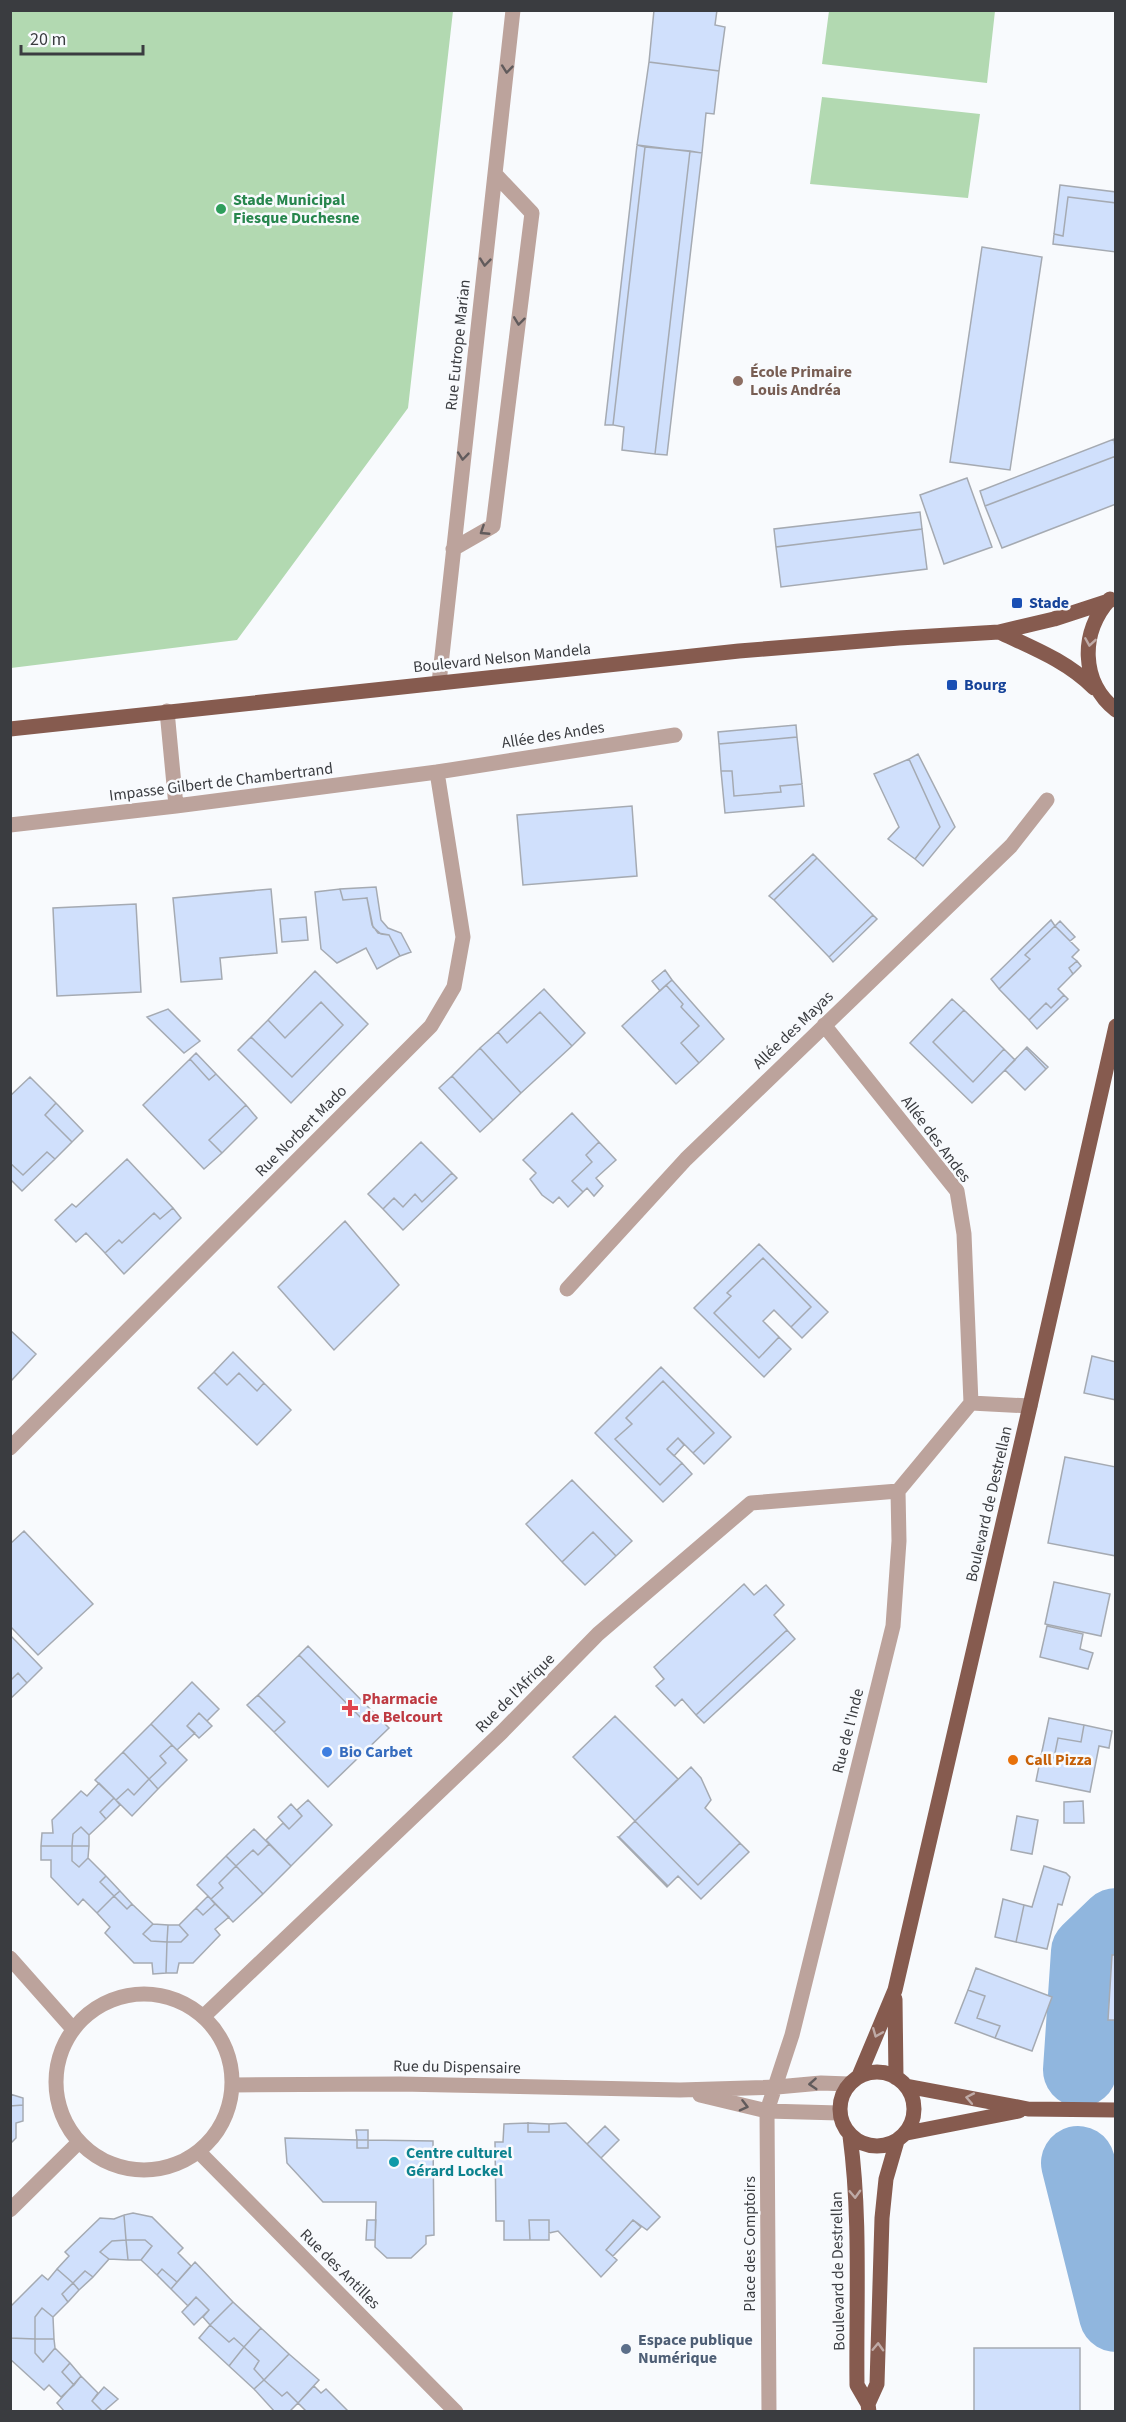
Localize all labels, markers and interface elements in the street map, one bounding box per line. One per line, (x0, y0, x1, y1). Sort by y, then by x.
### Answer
scale bar (21, 18, 142, 56)
text: 20 m (30, 27, 66, 52)
one-way arrow (501, 64, 513, 73)
place label: Stade Municipal Fiesque Duchesne (233, 189, 360, 229)
marker: Stade Municipal Fiesque Duchesne (214, 202, 228, 216)
one-way arrow (479, 258, 492, 267)
street label: Rue Eutrope Marian (440, 278, 476, 412)
one-way arrow (513, 317, 525, 326)
place label: École Primaire Louis Andréa (750, 361, 852, 401)
marker: École Primaire Louis Andréa (731, 374, 745, 388)
one-way arrow (457, 452, 470, 461)
one-way arrow (480, 523, 491, 534)
place label: Stade (1029, 592, 1069, 614)
marker: Stade (1010, 596, 1024, 610)
one-way arrow (1084, 637, 1096, 647)
street label: Boulevard Nelson Mandela (412, 638, 592, 678)
place label: Bourg (964, 674, 1007, 696)
marker: Bourg (945, 678, 959, 692)
street label: Allée des Andes (500, 716, 606, 754)
street label: Impasse Gilbert de Chambertrand (108, 757, 334, 807)
street label: Allée des Mayas (748, 986, 838, 1074)
street label: Rue Norbert Mado (250, 1080, 352, 1182)
street label: Allée des Andes (896, 1091, 976, 1187)
street label: Boulevard de Destrellan (960, 1424, 1018, 1584)
street label: Rue de l'Afrique (470, 1648, 560, 1738)
street label: Rue de l'Inde (827, 1686, 869, 1776)
place label: Pharmacie de Belcourt (362, 1688, 443, 1728)
marker: Pharmacie de Belcourt (343, 1701, 357, 1715)
place label: Bio Carbet (339, 1741, 413, 1763)
marker: Bio Carbet (320, 1745, 334, 1759)
place label: Call Pizza (1025, 1749, 1092, 1771)
marker: Call Pizza (1006, 1753, 1020, 1767)
one-way arrow (872, 2027, 884, 2038)
street label: Rue du Dispensaire (393, 2055, 521, 2079)
one-way arrow (808, 2077, 818, 2090)
one-way arrow (966, 2092, 976, 2105)
one-way arrow (739, 2098, 749, 2111)
place label: Centre culturel Gérard Lockel (406, 2142, 512, 2182)
marker: Centre culturel Gérard Lockel (387, 2155, 401, 2169)
street label: Place des Comptoirs (739, 2176, 761, 2312)
one-way arrow (848, 2189, 861, 2198)
street label: Boulevard de Destrellan (826, 2191, 850, 2351)
street label: Rue des Antilles (295, 2224, 385, 2314)
place label: Espace publique Numérique (638, 2329, 753, 2369)
marker: Espace publique Numérique (619, 2342, 633, 2356)
one-way arrow (871, 2343, 884, 2352)

